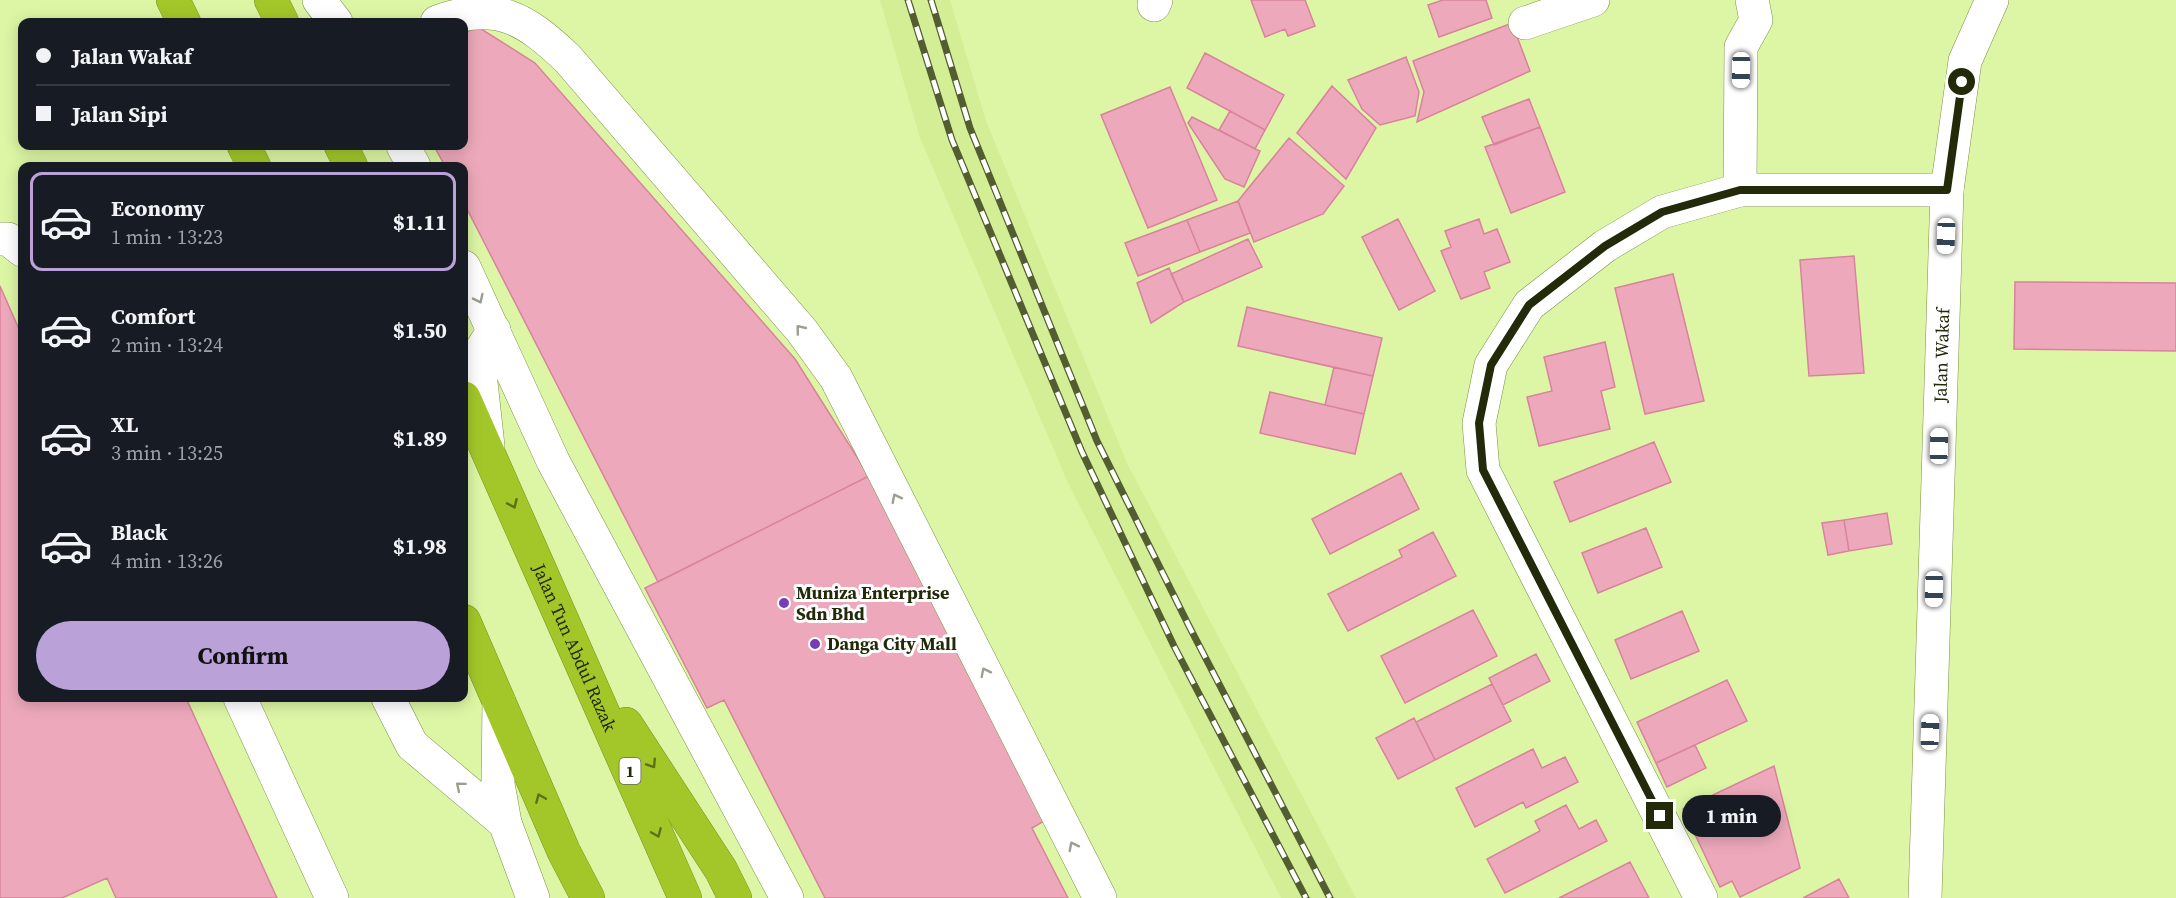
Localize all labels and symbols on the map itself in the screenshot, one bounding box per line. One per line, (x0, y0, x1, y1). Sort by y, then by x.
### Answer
car (1732, 52, 1750, 88)
route start (1948, 68, 1975, 95)
car (1936, 218, 1956, 254)
one-way arrow (472, 292, 483, 303)
street label: Jalan Wakaf (1927, 306, 1955, 404)
one-way arrow (797, 325, 808, 336)
car (1930, 428, 1948, 464)
one-way arrow (892, 494, 904, 505)
one-way arrow (505, 497, 517, 508)
street label: Jalan Tun Abdul Razak (526, 559, 623, 736)
car (1925, 571, 1943, 607)
place label: Muniza Enterprise Sdn Bhd (796, 580, 949, 626)
marker: Muniza Enterprise Sdn Bhd (777, 596, 791, 610)
place label: Danga City Mall (827, 631, 957, 656)
marker: Danga City Mall (808, 637, 822, 651)
one-way arrow (981, 668, 992, 678)
car (1920, 714, 1940, 750)
road number: 1 (620, 758, 640, 784)
one-way arrow (645, 758, 657, 768)
one-way arrow (456, 782, 467, 793)
one-way arrow (536, 794, 548, 805)
callout: 1 min (1681, 795, 1780, 837)
route end (1646, 802, 1673, 829)
one-way arrow (650, 827, 662, 838)
one-way arrow (1069, 841, 1081, 852)

